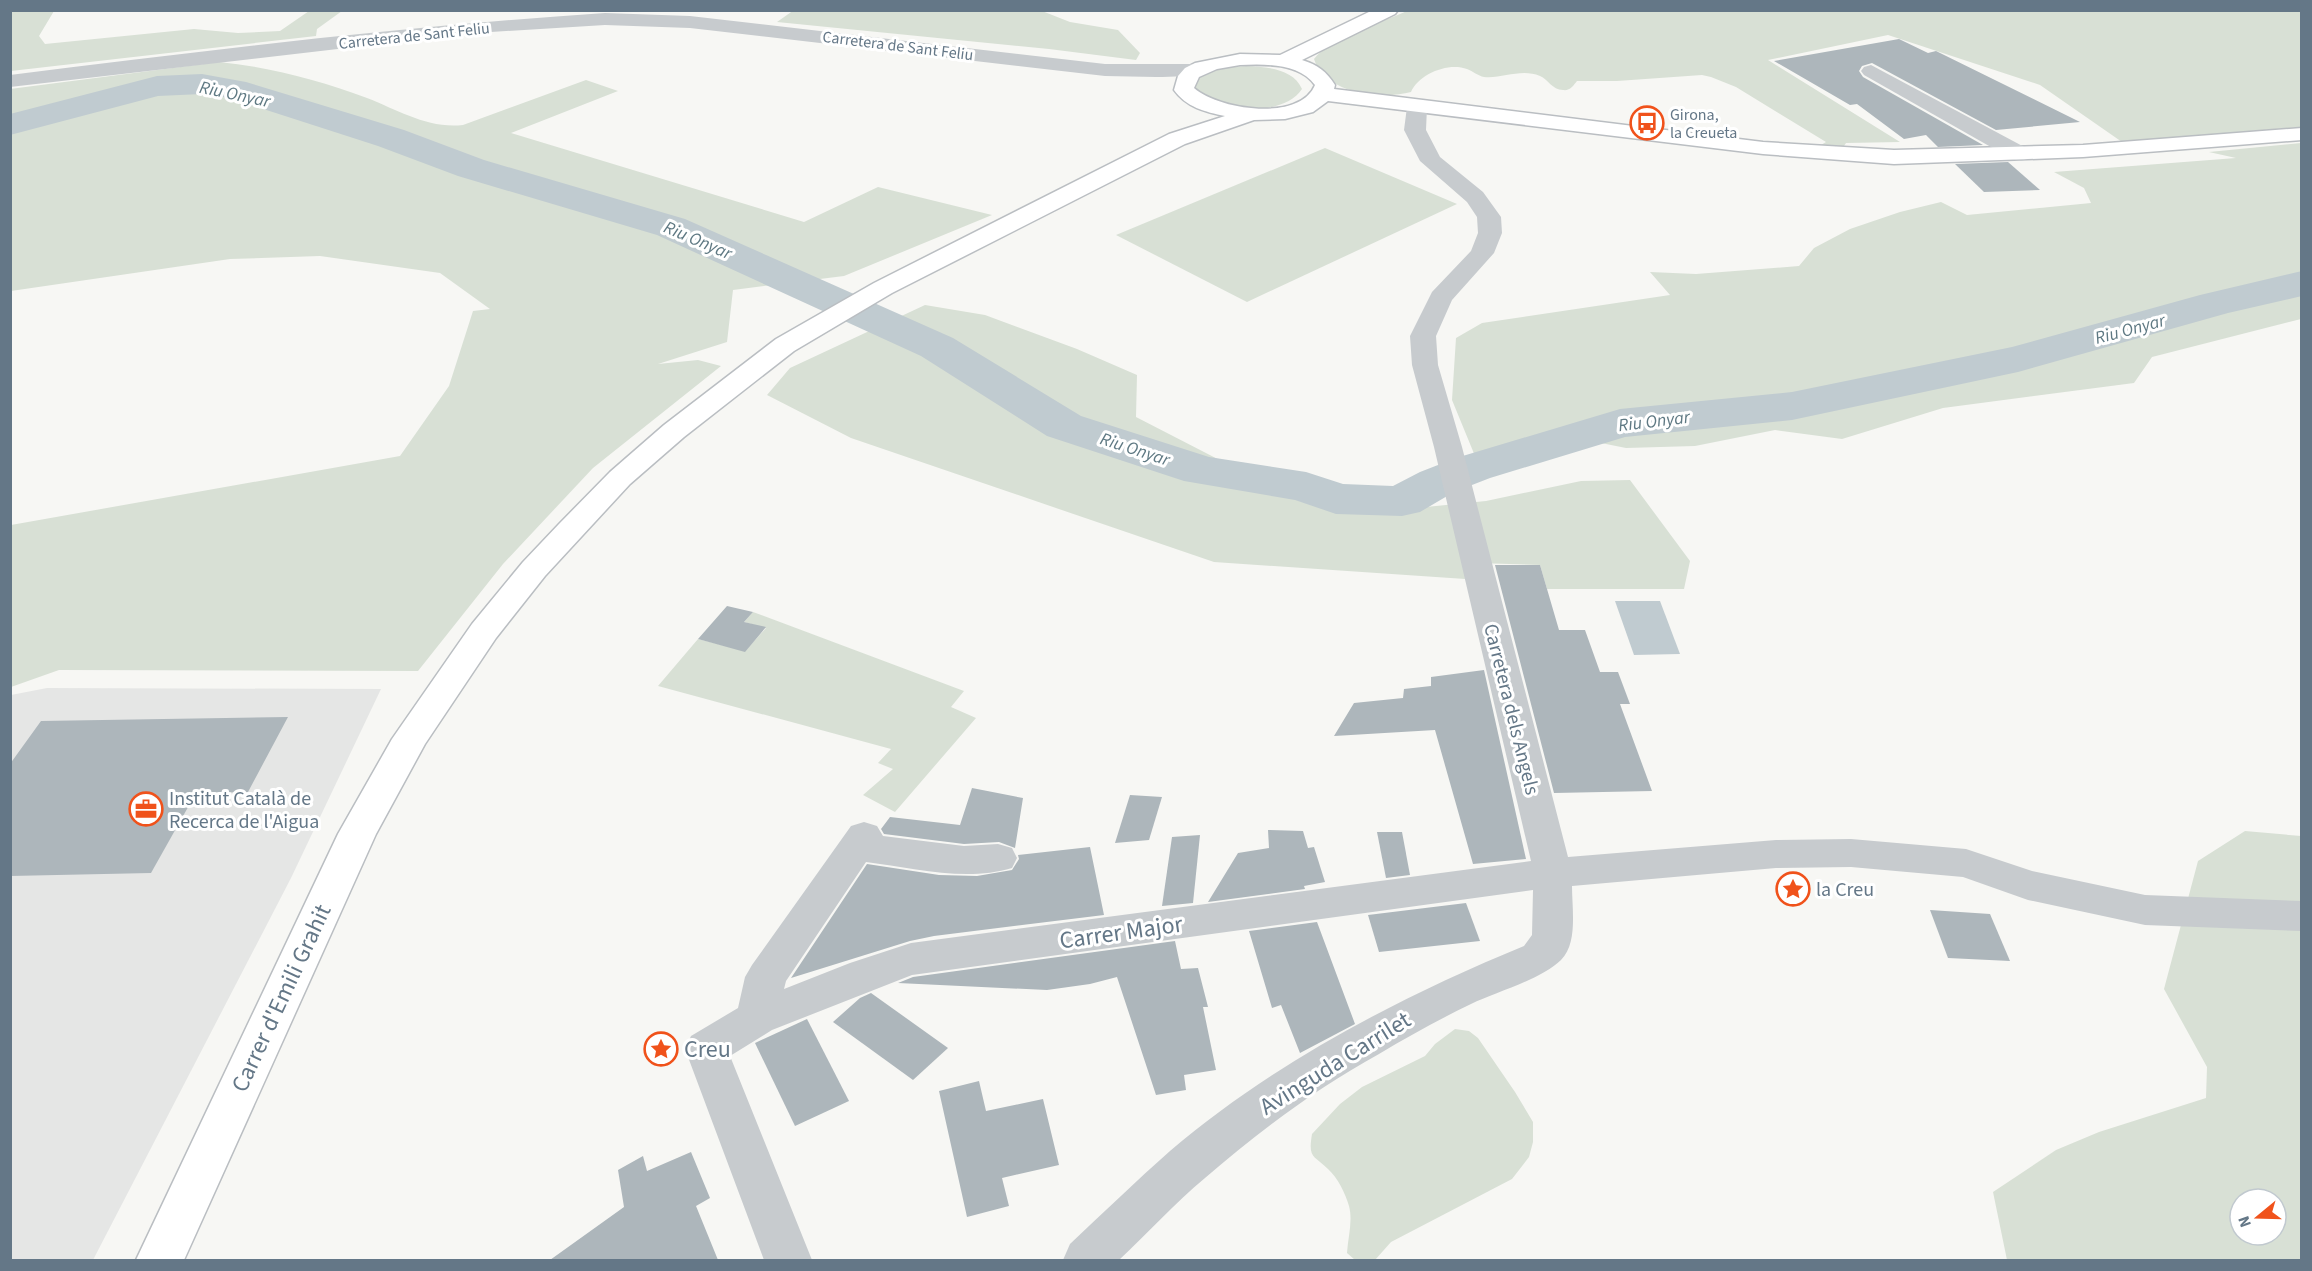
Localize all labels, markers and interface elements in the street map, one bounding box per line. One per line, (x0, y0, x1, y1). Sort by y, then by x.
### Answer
street label: Carretera de Sant Feliu (337, 17, 491, 55)
street label: Carretera de Sant Feliu (821, 26, 975, 66)
water label: Riu Onyar (197, 75, 273, 114)
place label: Girona, la Creueta (1670, 104, 1737, 144)
bus stop icon: Girona, la Creueta (1629, 105, 1665, 141)
water label: Riu Onyar (660, 215, 737, 266)
water label: Riu Onyar (2092, 308, 2169, 351)
water label: Riu Onyar (1617, 405, 1692, 438)
water label: Riu Onyar (1097, 426, 1174, 473)
street label: Carretera dels Angels (1476, 621, 1546, 798)
place label: Institut Català de Recerca de l'Aigua (169, 785, 319, 836)
office icon: Institut Català de Recerca de l'Aigua (128, 791, 164, 827)
place icon: la Creu (1775, 871, 1811, 907)
place label: la Creu (1816, 876, 1874, 904)
street label: Carrer d'Emili Grahit (223, 899, 340, 1098)
street label: Carrer Major (1057, 906, 1186, 958)
street label: Avinguda Carrilet (1253, 1003, 1418, 1124)
place icon: Creu (643, 1031, 679, 1067)
place label: Creu (684, 1032, 731, 1067)
north arrow (2228, 1187, 2288, 1247)
text: N (2233, 1213, 2257, 1230)

